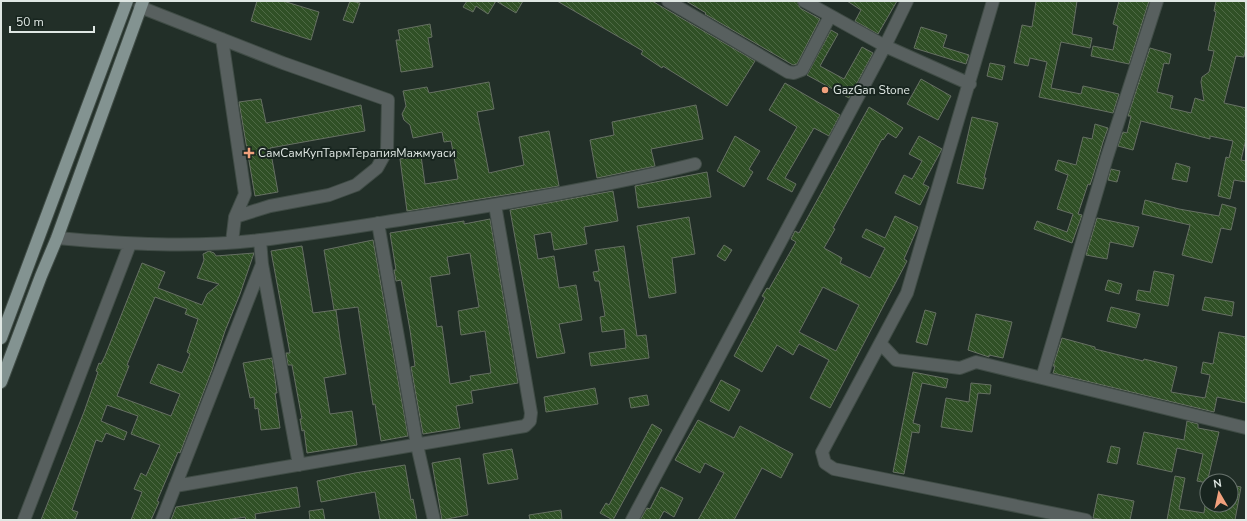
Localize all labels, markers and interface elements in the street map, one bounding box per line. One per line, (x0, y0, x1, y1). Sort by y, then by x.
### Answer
scale bar (10, 8, 94, 34)
text: 50 m (16, 14, 44, 30)
place label: GazGan Stone (833, 82, 910, 98)
marker: GazGan Stone (820, 85, 830, 95)
place label: СамСамКупТармТерапияМажмуаси (258, 145, 456, 161)
marker: СамСамКупТармТерапияМажмуаси (243, 147, 255, 159)
north arrow (1199, 473, 1239, 513)
text: N (1212, 476, 1223, 492)

